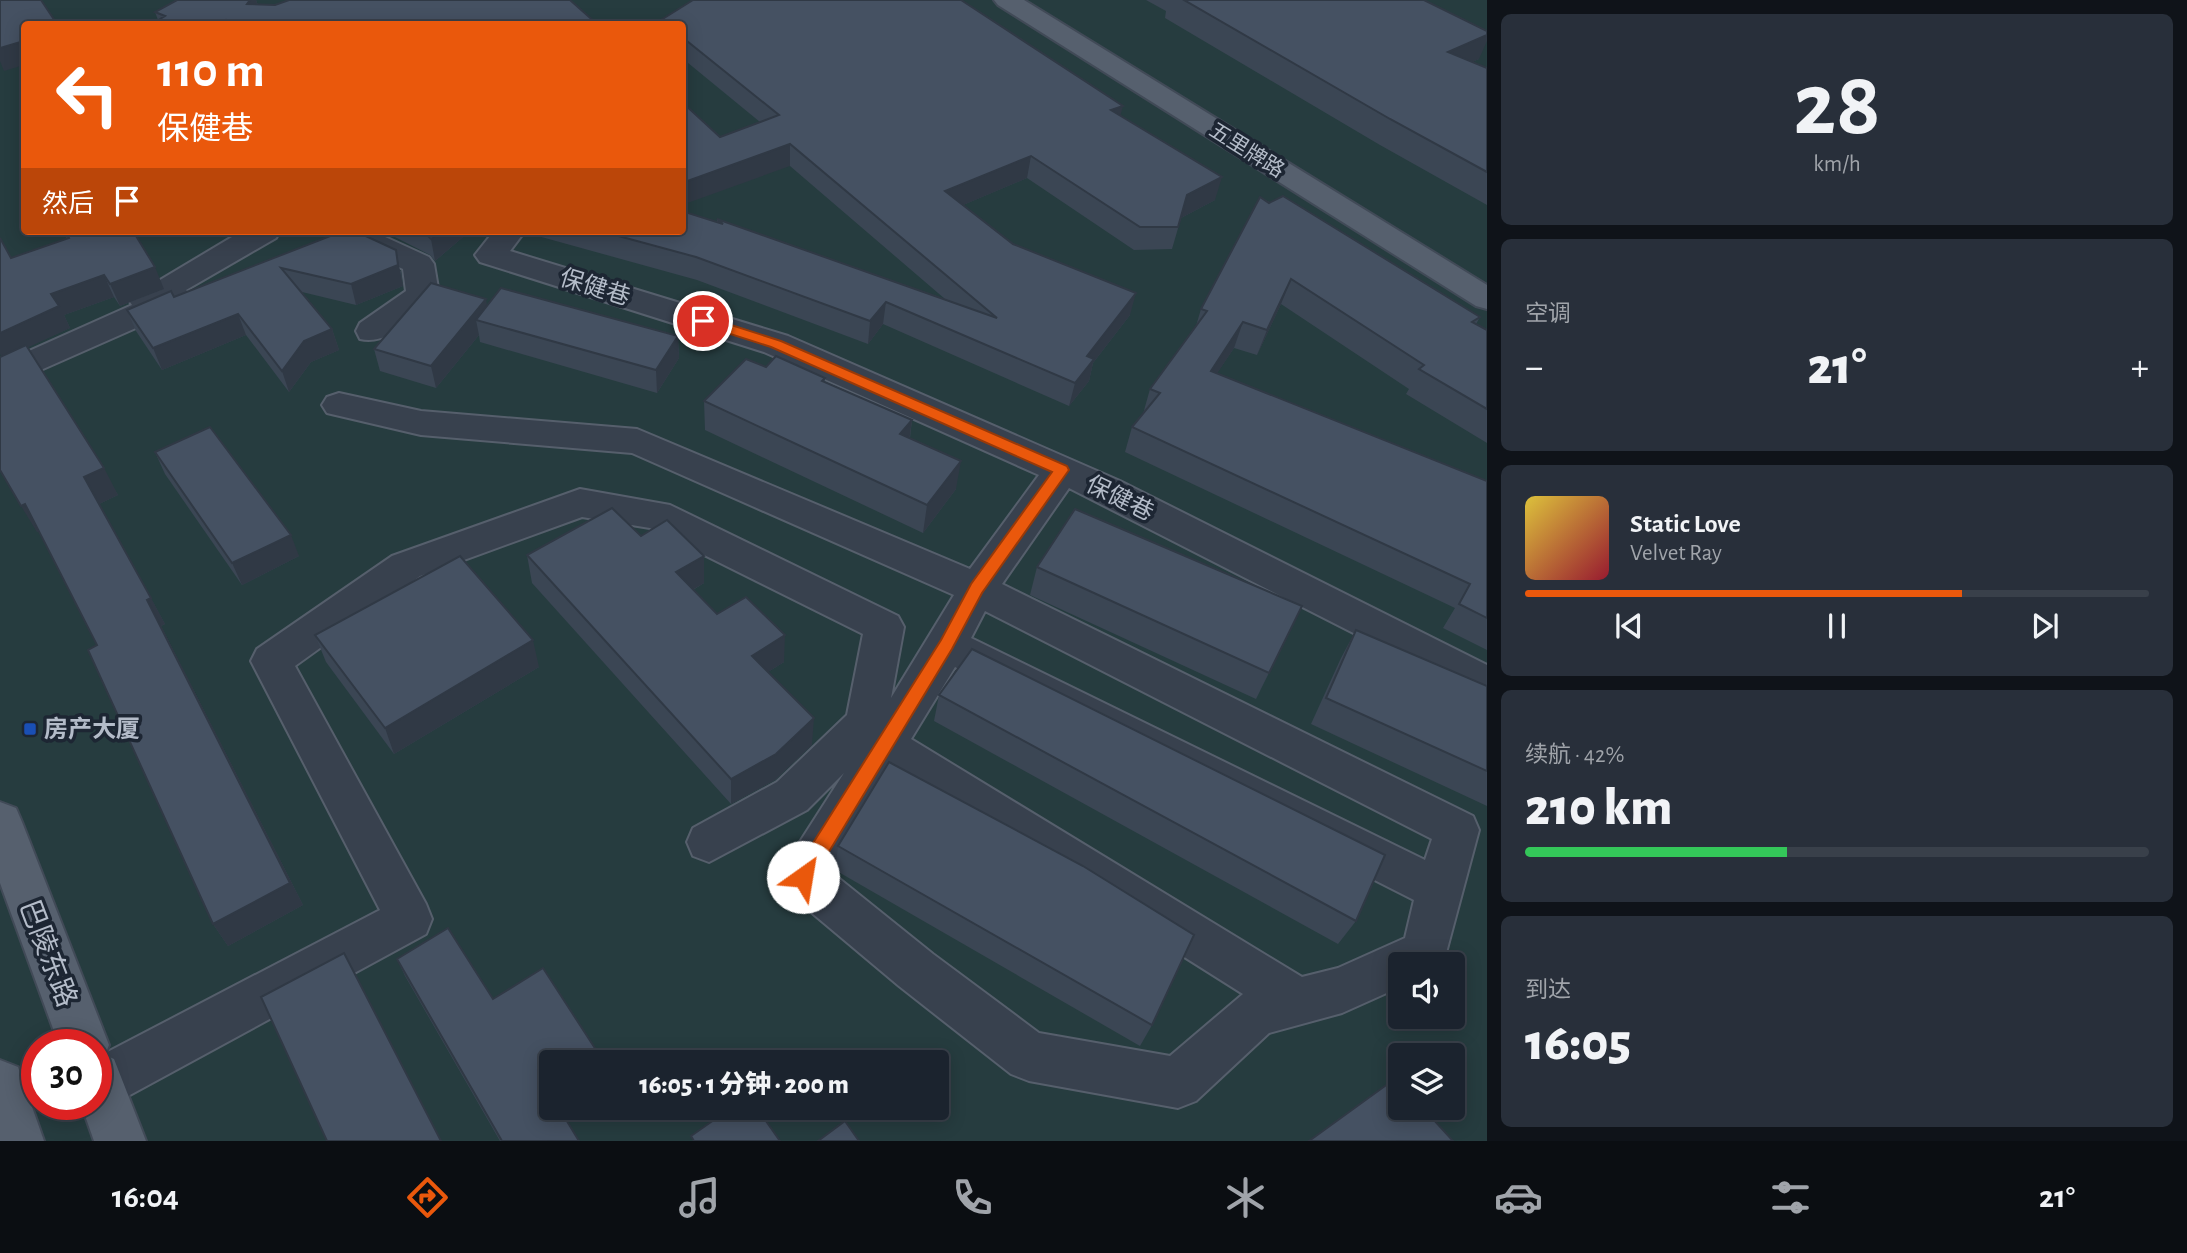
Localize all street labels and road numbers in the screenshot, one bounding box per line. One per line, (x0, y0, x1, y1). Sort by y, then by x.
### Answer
street label: 五里牌路 (1206, 118, 1288, 182)
street label: 保健巷 (557, 264, 633, 310)
street label: 保健巷 (1082, 471, 1158, 525)
street label: 巴陵东路 (14, 896, 82, 1011)

